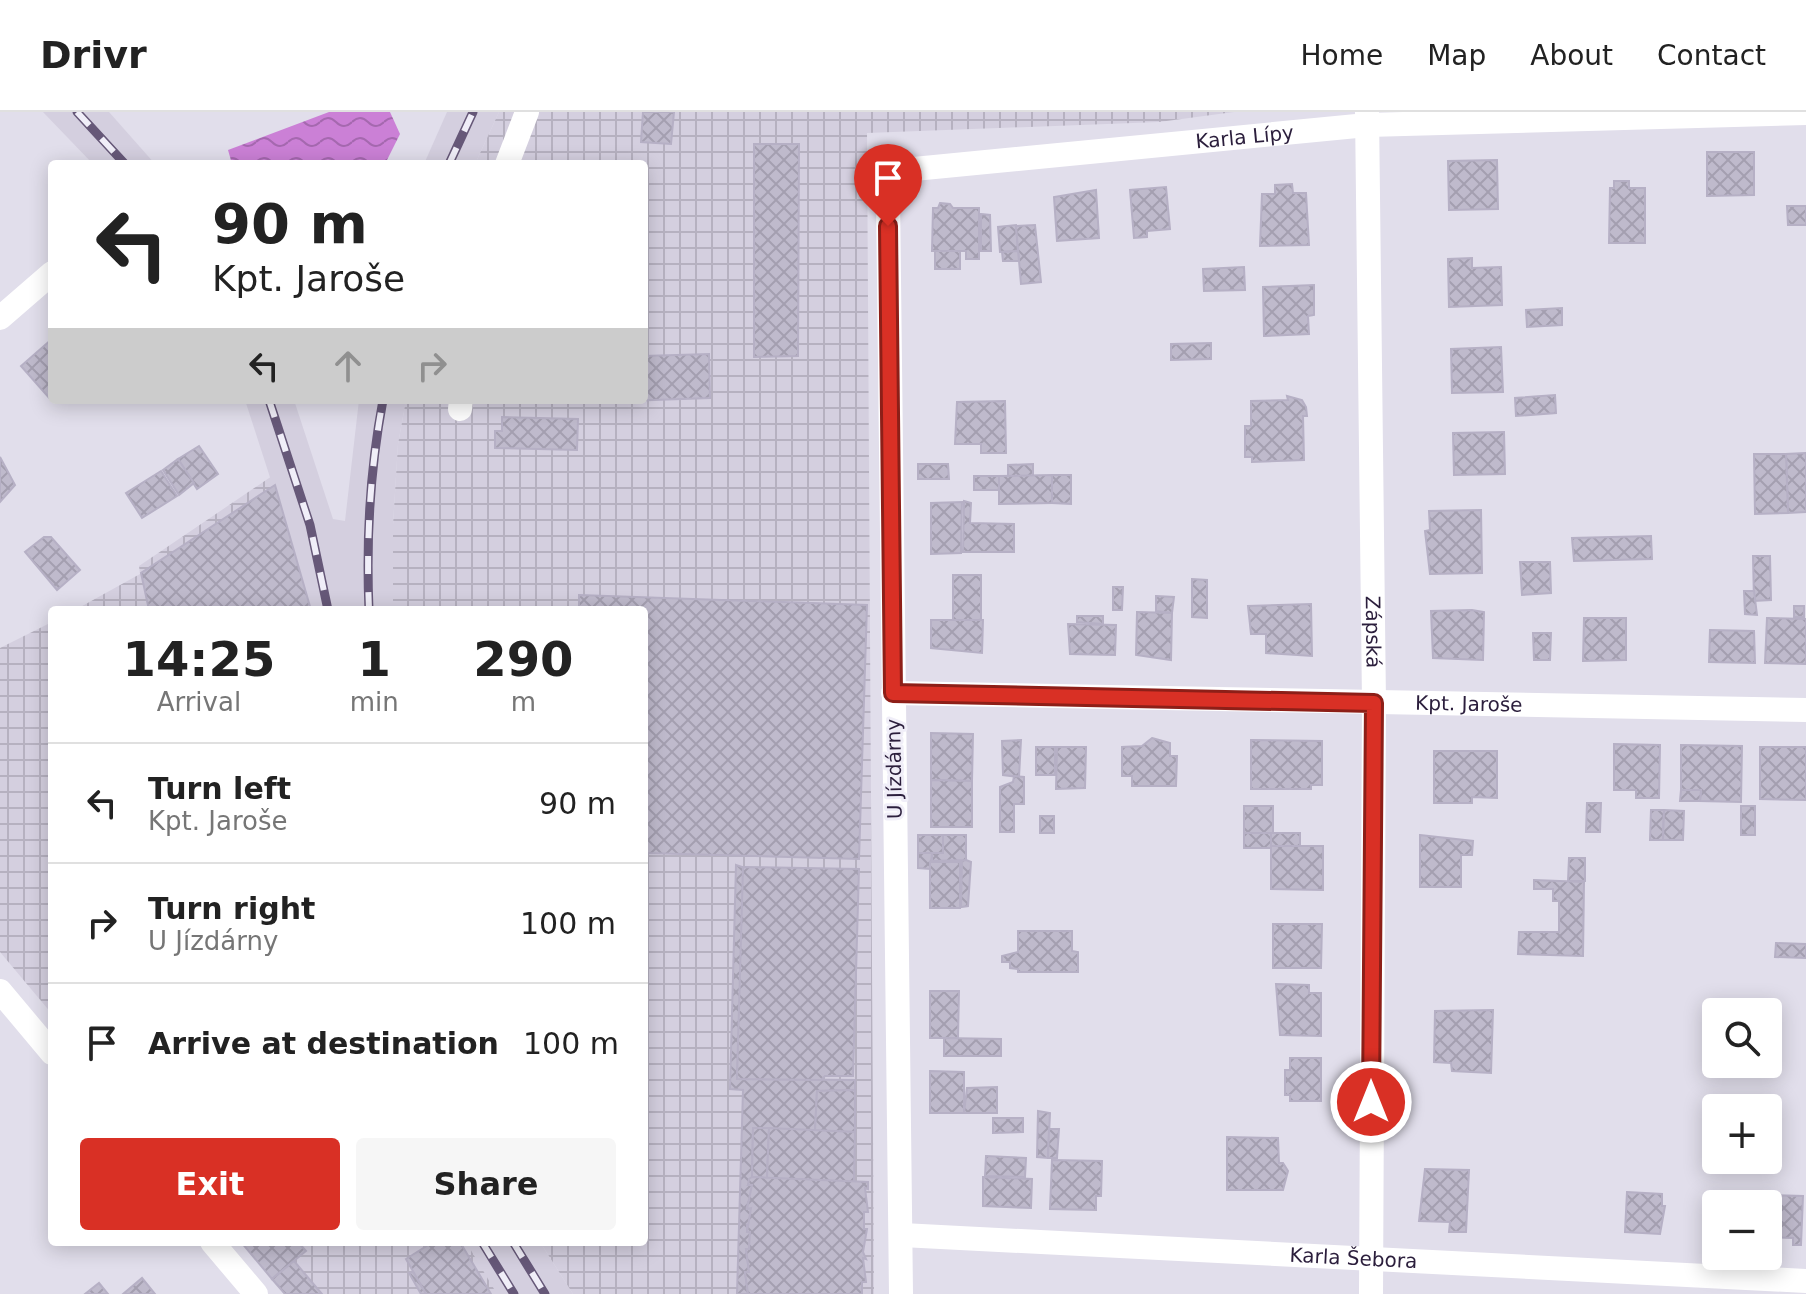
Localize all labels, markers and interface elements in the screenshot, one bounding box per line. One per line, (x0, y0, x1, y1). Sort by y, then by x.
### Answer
text: Drivr (40, 33, 147, 77)
text: Home (1300, 39, 1383, 72)
text: Map (1427, 39, 1486, 72)
text: About (1530, 39, 1613, 72)
text: Contact (1657, 39, 1766, 72)
street label: Karla Lípy (1194, 120, 1295, 154)
pin (854, 144, 922, 226)
icon: arrive (866, 156, 910, 200)
text: 90 m (212, 191, 368, 256)
icon: left (80, 192, 184, 296)
text: Kpt. Jaroše (212, 258, 405, 299)
icon: left (242, 344, 286, 388)
icon: ahead (326, 344, 370, 388)
icon: right (410, 344, 454, 388)
street label: Zápská (1361, 596, 1386, 668)
text: 14:25 (122, 631, 275, 687)
text: 1 (358, 631, 391, 687)
text: 290 (473, 631, 573, 687)
text: Arrival (157, 687, 241, 717)
text: min (350, 687, 399, 717)
text: m (511, 687, 536, 717)
street label: Kpt. Jaroše (1415, 691, 1523, 717)
street label: U Jízdárny (881, 718, 907, 819)
text: Turn left (148, 771, 291, 806)
icon: left (80, 781, 124, 825)
text: 90 m (539, 786, 616, 821)
text: Kpt. Jaroše (148, 806, 287, 836)
text: Turn right (148, 891, 315, 926)
icon: right (80, 901, 124, 945)
text: 100 m (520, 906, 616, 941)
text: U Jízdárny (148, 926, 278, 956)
map controls (1702, 998, 1782, 1270)
button: search (1702, 998, 1782, 1078)
icon: arrive (80, 1021, 124, 1065)
text: Arrive at destination (148, 1026, 499, 1061)
text: 100 m (523, 1026, 619, 1061)
position arrow (1329, 1060, 1413, 1144)
button: + (1702, 1094, 1782, 1174)
button: Exit (80, 1138, 340, 1230)
button: Share (356, 1138, 616, 1230)
button: − (1702, 1190, 1782, 1270)
street label: Karla Šebora (1289, 1243, 1418, 1273)

